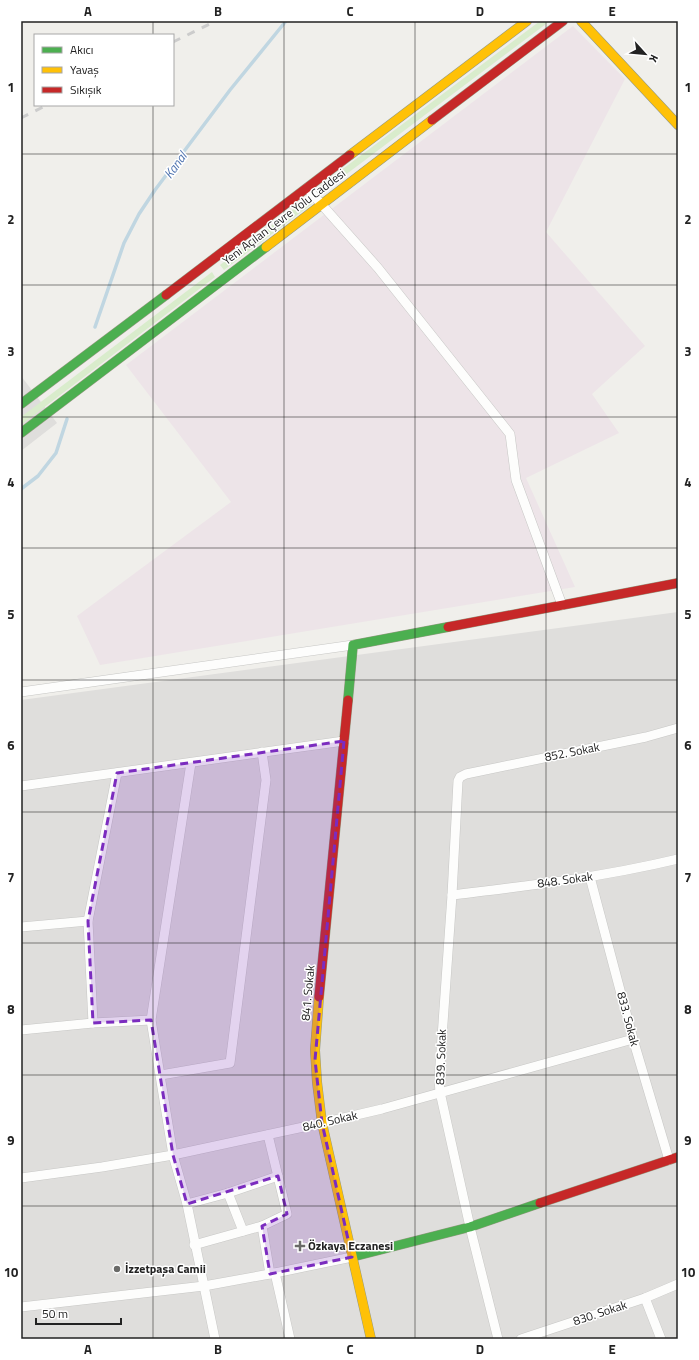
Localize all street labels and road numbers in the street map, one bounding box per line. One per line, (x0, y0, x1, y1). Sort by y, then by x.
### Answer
street label: Yeni Açılan Çevre Yolu Caddesi (218, 164, 349, 269)
street label: 852. Sokak (543, 737, 601, 766)
street label: 848. Sokak (536, 866, 594, 893)
street label: 841. Sokak (296, 964, 319, 1022)
street label: 833. Sokak (612, 990, 645, 1048)
street label: 839. Sokak (430, 1029, 451, 1085)
street label: 840. Sokak (301, 1105, 359, 1136)
street label: 830. Sokak (570, 1295, 630, 1330)

